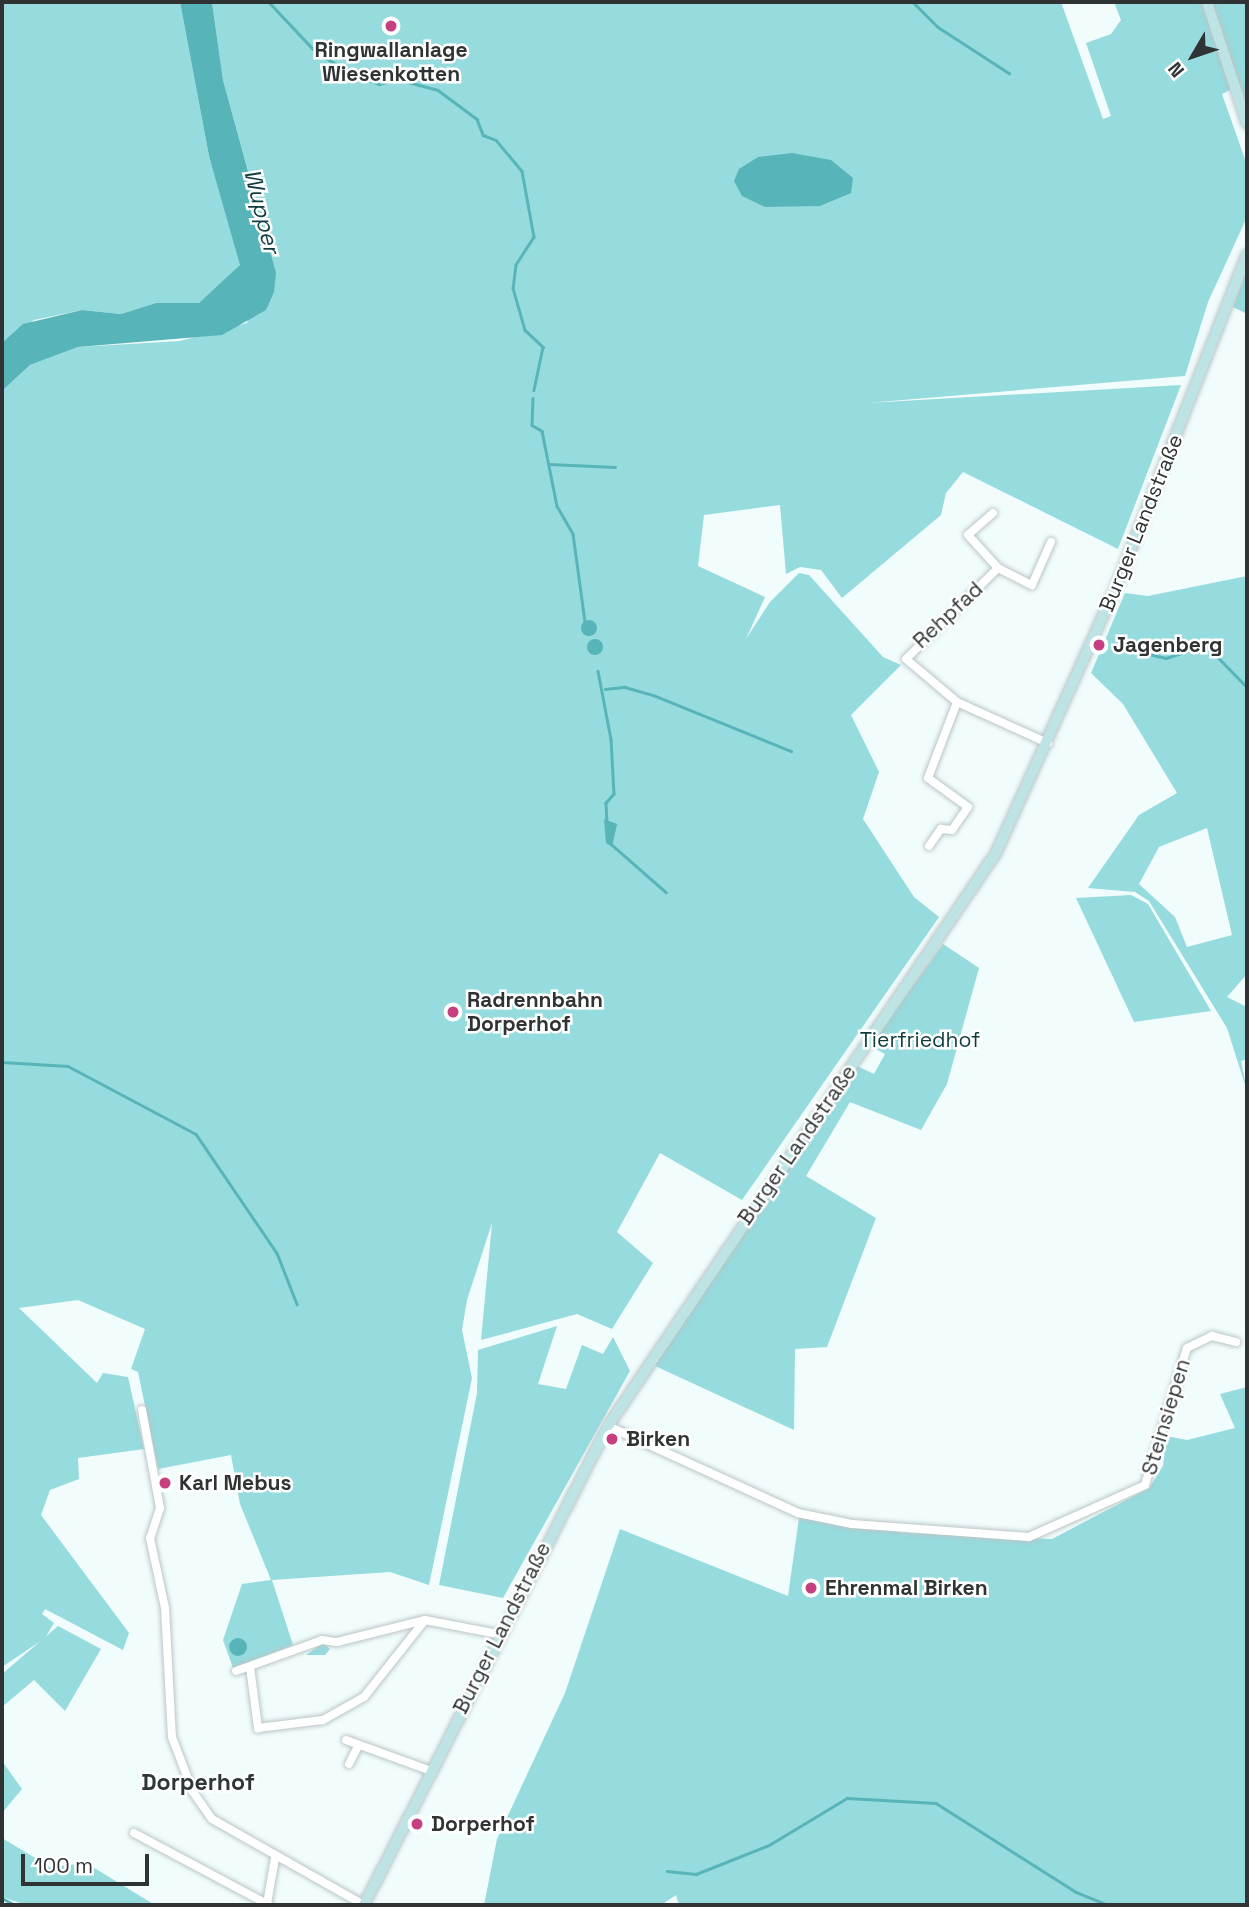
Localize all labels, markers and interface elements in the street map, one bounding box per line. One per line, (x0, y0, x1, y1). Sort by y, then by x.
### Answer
marker: Ringwallanlage Wiesenkotten (383, 18, 399, 34)
north arrow (1158, 21, 1228, 91)
place label: Ringwallanlage Wiesenkotten (314, 37, 468, 87)
text: N (1163, 57, 1190, 82)
water label: Wupper (238, 166, 286, 256)
street label: Burger Landstraße (1094, 431, 1188, 615)
street label: Rehpfad (908, 576, 988, 654)
place label: Jagenberg (1113, 632, 1222, 658)
marker: Jagenberg (1091, 637, 1107, 653)
place label: Radrennbahn Dorperhof (467, 987, 603, 1037)
marker: Radrennbahn Dorperhof (445, 1004, 461, 1020)
park label: Tierfriedhof (860, 1027, 980, 1053)
street label: Burger Landstraße (732, 1060, 862, 1230)
street label: Steinsiepen (1136, 1356, 1196, 1478)
place label: Birken (626, 1426, 690, 1452)
marker: Birken (604, 1431, 620, 1447)
place label: Karl Mebus (179, 1470, 291, 1496)
marker: Karl Mebus (157, 1475, 173, 1491)
street label: Burger Landstraße (448, 1538, 556, 1718)
place label: Ehrenmal Birken (825, 1575, 988, 1601)
marker: Ehrenmal Birken (803, 1580, 819, 1596)
district label: Dorperhof (141, 1768, 255, 1796)
place label: Dorperhof (431, 1811, 535, 1837)
marker: Dorperhof (409, 1816, 425, 1832)
scale bar (24, 1840, 152, 1884)
text: 100 m (34, 1852, 93, 1879)

